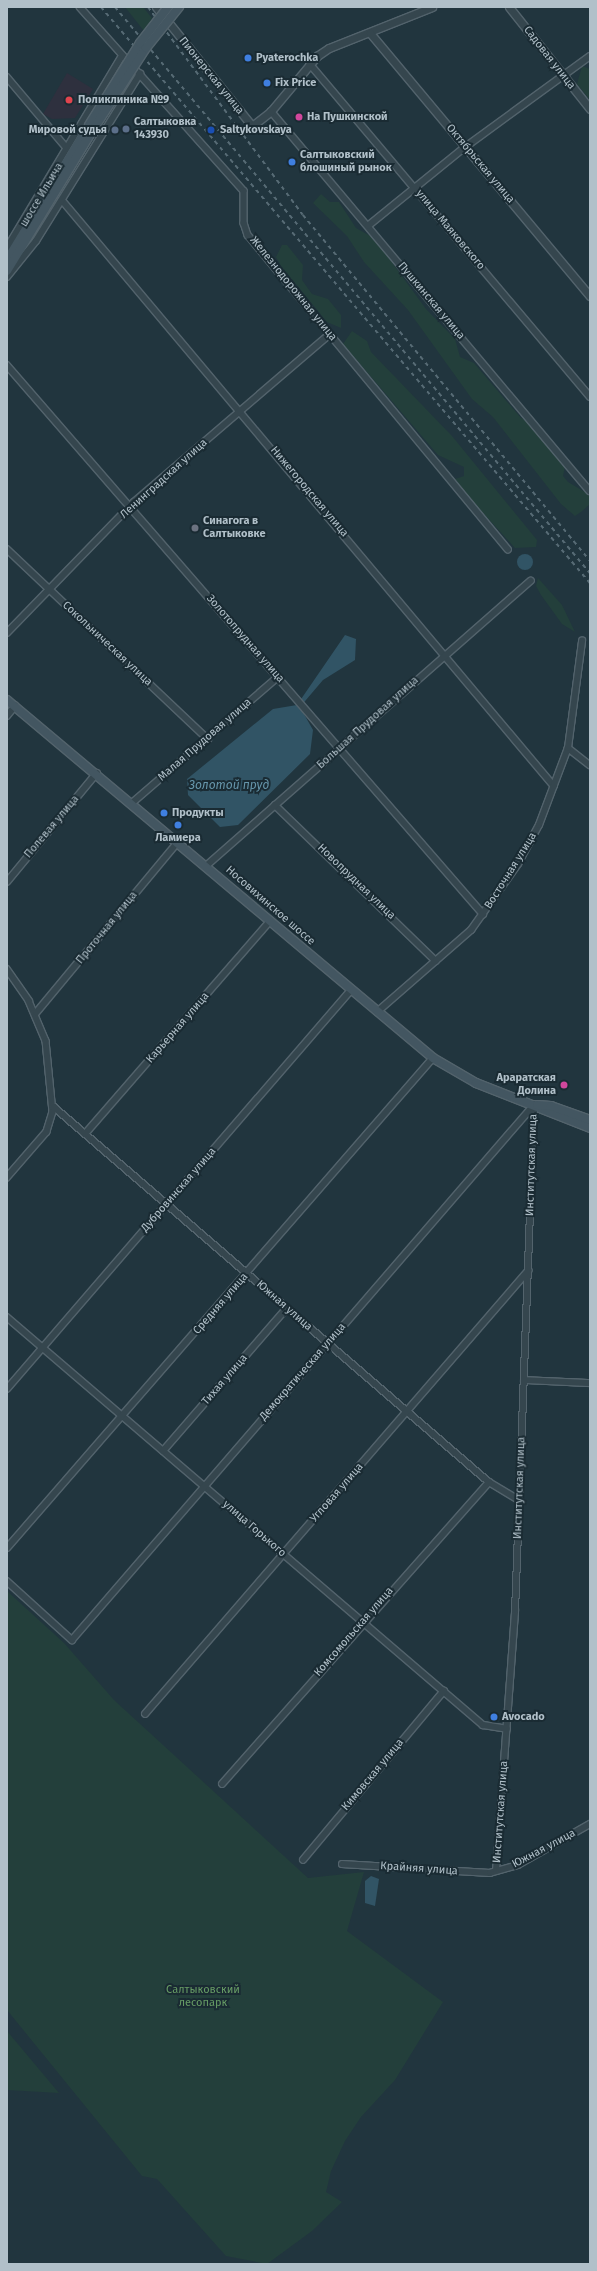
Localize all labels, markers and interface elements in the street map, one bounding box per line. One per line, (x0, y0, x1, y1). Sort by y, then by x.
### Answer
street label: Садовая улица (520, 24, 578, 92)
street label: Пионерская улица (176, 35, 246, 117)
place label: Pyaterochka (256, 51, 318, 65)
marker: Pyaterochka (243, 53, 253, 63)
place label: Fix Price (275, 76, 316, 90)
marker: Fix Price (262, 78, 272, 88)
place label: Поликлиника №9 (78, 93, 169, 107)
marker: Поликлиника №9 (63, 94, 75, 106)
place label: На Пушкинской (307, 110, 388, 124)
marker: На Пушкинской (294, 112, 304, 122)
place label: Салтыковка 143930 (134, 116, 196, 142)
street label: Октябрьская улица (443, 122, 517, 206)
place label: Мировой судья (29, 123, 107, 137)
place label: Saltykovskaya (220, 123, 292, 137)
marker: Салтыковка 143930 (121, 124, 131, 134)
marker: Saltykovskaya (205, 124, 217, 136)
marker: Мировой судья (110, 125, 120, 135)
place label: Салтыковский блошиный рынок (300, 149, 392, 175)
marker: Салтыковский блошиный рынок (287, 157, 297, 167)
street label: шоссе Ильича (18, 161, 66, 229)
street label: улица Маяковского (413, 187, 487, 273)
street label: Железнодорожная улица (247, 234, 339, 344)
street label: Пушкинская улица (395, 260, 467, 342)
street label: Ленинградская улица (118, 436, 210, 522)
street label: Нижегородская улица (267, 444, 351, 540)
place label: Синагога в Салтыковке (203, 515, 265, 541)
marker: Синагога в Салтыковке (190, 523, 200, 533)
street label: Золотопрудная улица (203, 592, 287, 686)
street label: Сокольническая улица (59, 599, 155, 689)
street label: Большая Прудовая улица (315, 674, 421, 772)
street label: Малая Прудовая улица (156, 696, 254, 784)
water label: Золотой пруд (189, 779, 269, 793)
street label: Полевая улица (22, 793, 82, 861)
place label: Продукты (172, 806, 224, 820)
marker: Продукты (159, 808, 169, 818)
marker: Ламиера (173, 820, 183, 830)
street label: Восточная улица (482, 830, 540, 912)
place label: Ламиера (155, 831, 201, 845)
street label: Новопрудная улица (314, 841, 398, 923)
street label: Носовихинское шоссе (223, 864, 317, 948)
street label: Проточная улица (74, 889, 140, 967)
street label: Карьерная улица (144, 990, 212, 1066)
place label: Араратская Долина (497, 1072, 556, 1098)
marker: Араратская Долина (559, 1080, 569, 1090)
street label: Институтская улица (524, 1114, 540, 1216)
street label: Дубровинская улица (139, 1145, 219, 1235)
street label: Средняя улица (191, 1271, 251, 1337)
street label: Южная улица (253, 1278, 315, 1334)
street label: Демократическая улица (257, 1321, 349, 1423)
street label: Тихая улица (199, 1352, 251, 1408)
street label: Институтская улица (512, 1437, 528, 1539)
street label: Угловая улица (308, 1461, 366, 1525)
street label: улица Горького (220, 1498, 288, 1560)
street label: Комсомольская улица (312, 1585, 396, 1679)
place label: Avocado (502, 1710, 545, 1724)
marker: Avocado (489, 1712, 499, 1722)
street label: Кимовская улица (339, 1736, 407, 1814)
street label: Институтская улица (491, 1761, 511, 1863)
street label: Южная улица (510, 1827, 578, 1871)
street label: Крайняя улица (380, 1860, 458, 1878)
park label: Салтыковский лесопарк (166, 1984, 240, 2010)

